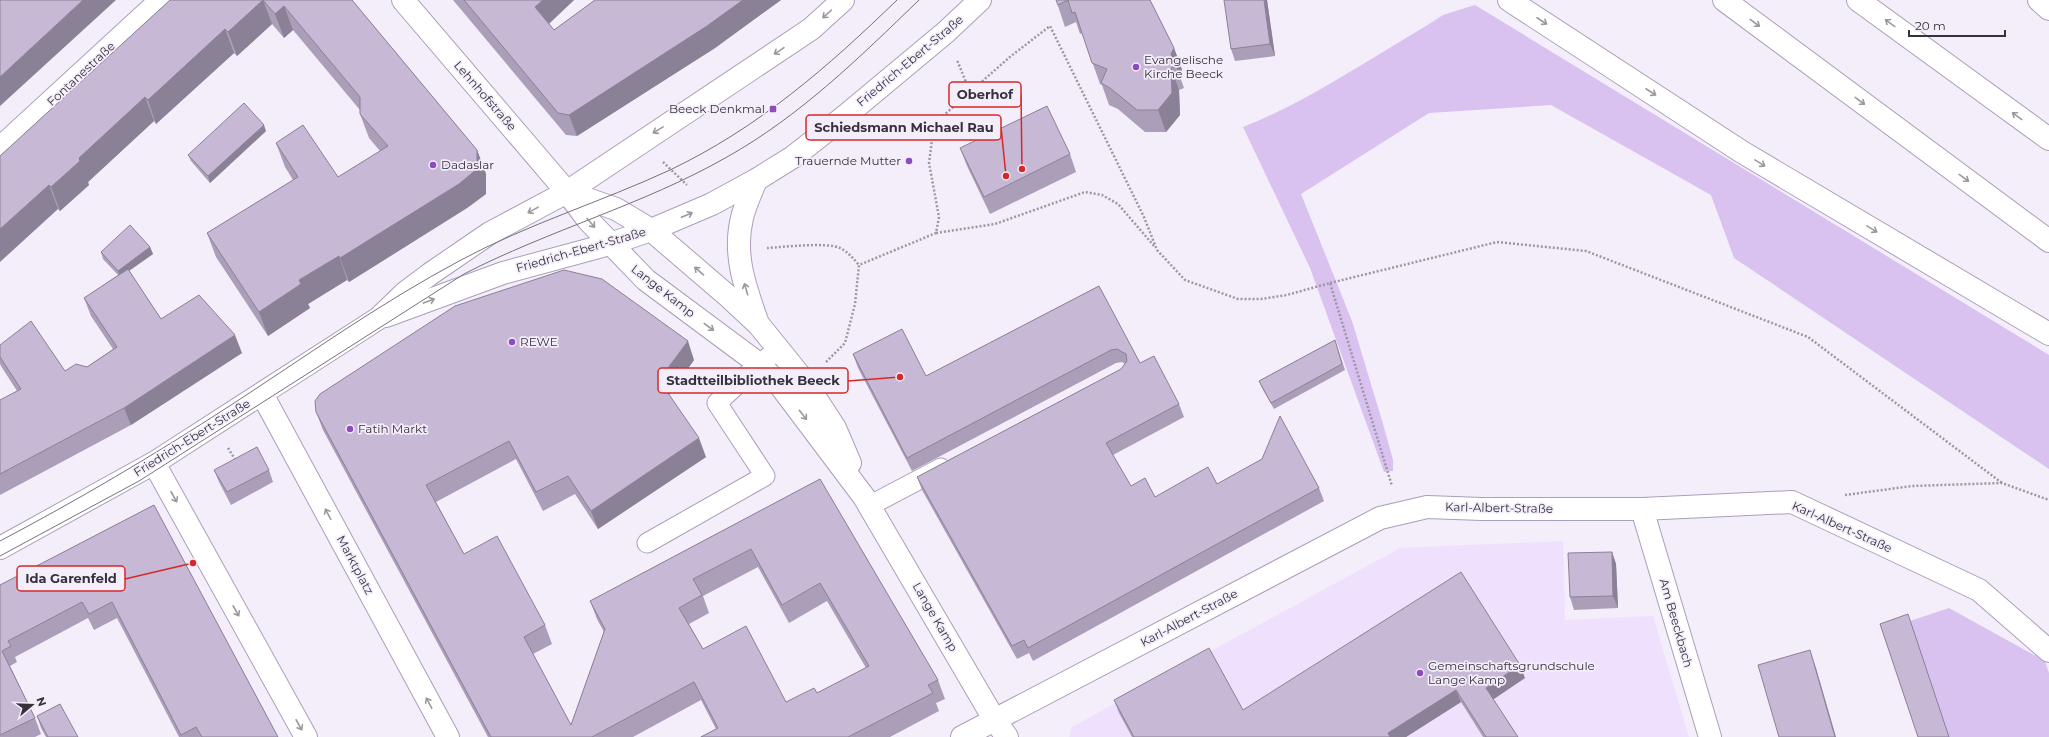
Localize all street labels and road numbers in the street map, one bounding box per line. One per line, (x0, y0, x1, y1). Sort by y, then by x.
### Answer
street label: Friedrich-Ebert-Straße (853, 12, 966, 110)
street label: Fontanestraße (44, 38, 118, 109)
street label: Lehnhofstraße (451, 58, 520, 134)
street label: Friedrich-Ebert-Straße (514, 224, 648, 275)
street label: Lange Kamp (628, 261, 698, 320)
street label: Friedrich-Ebert-Straße (131, 396, 253, 480)
street label: Karl-Albert-Straße (1790, 498, 1895, 555)
street label: Karl-Albert-Straße (1445, 499, 1553, 516)
street label: Marktplatz (334, 533, 377, 597)
street label: Am Beeckbach (1657, 577, 1696, 669)
street label: Lange Kamp (910, 580, 961, 654)
street label: Karl-Albert-Straße (1138, 586, 1240, 650)

